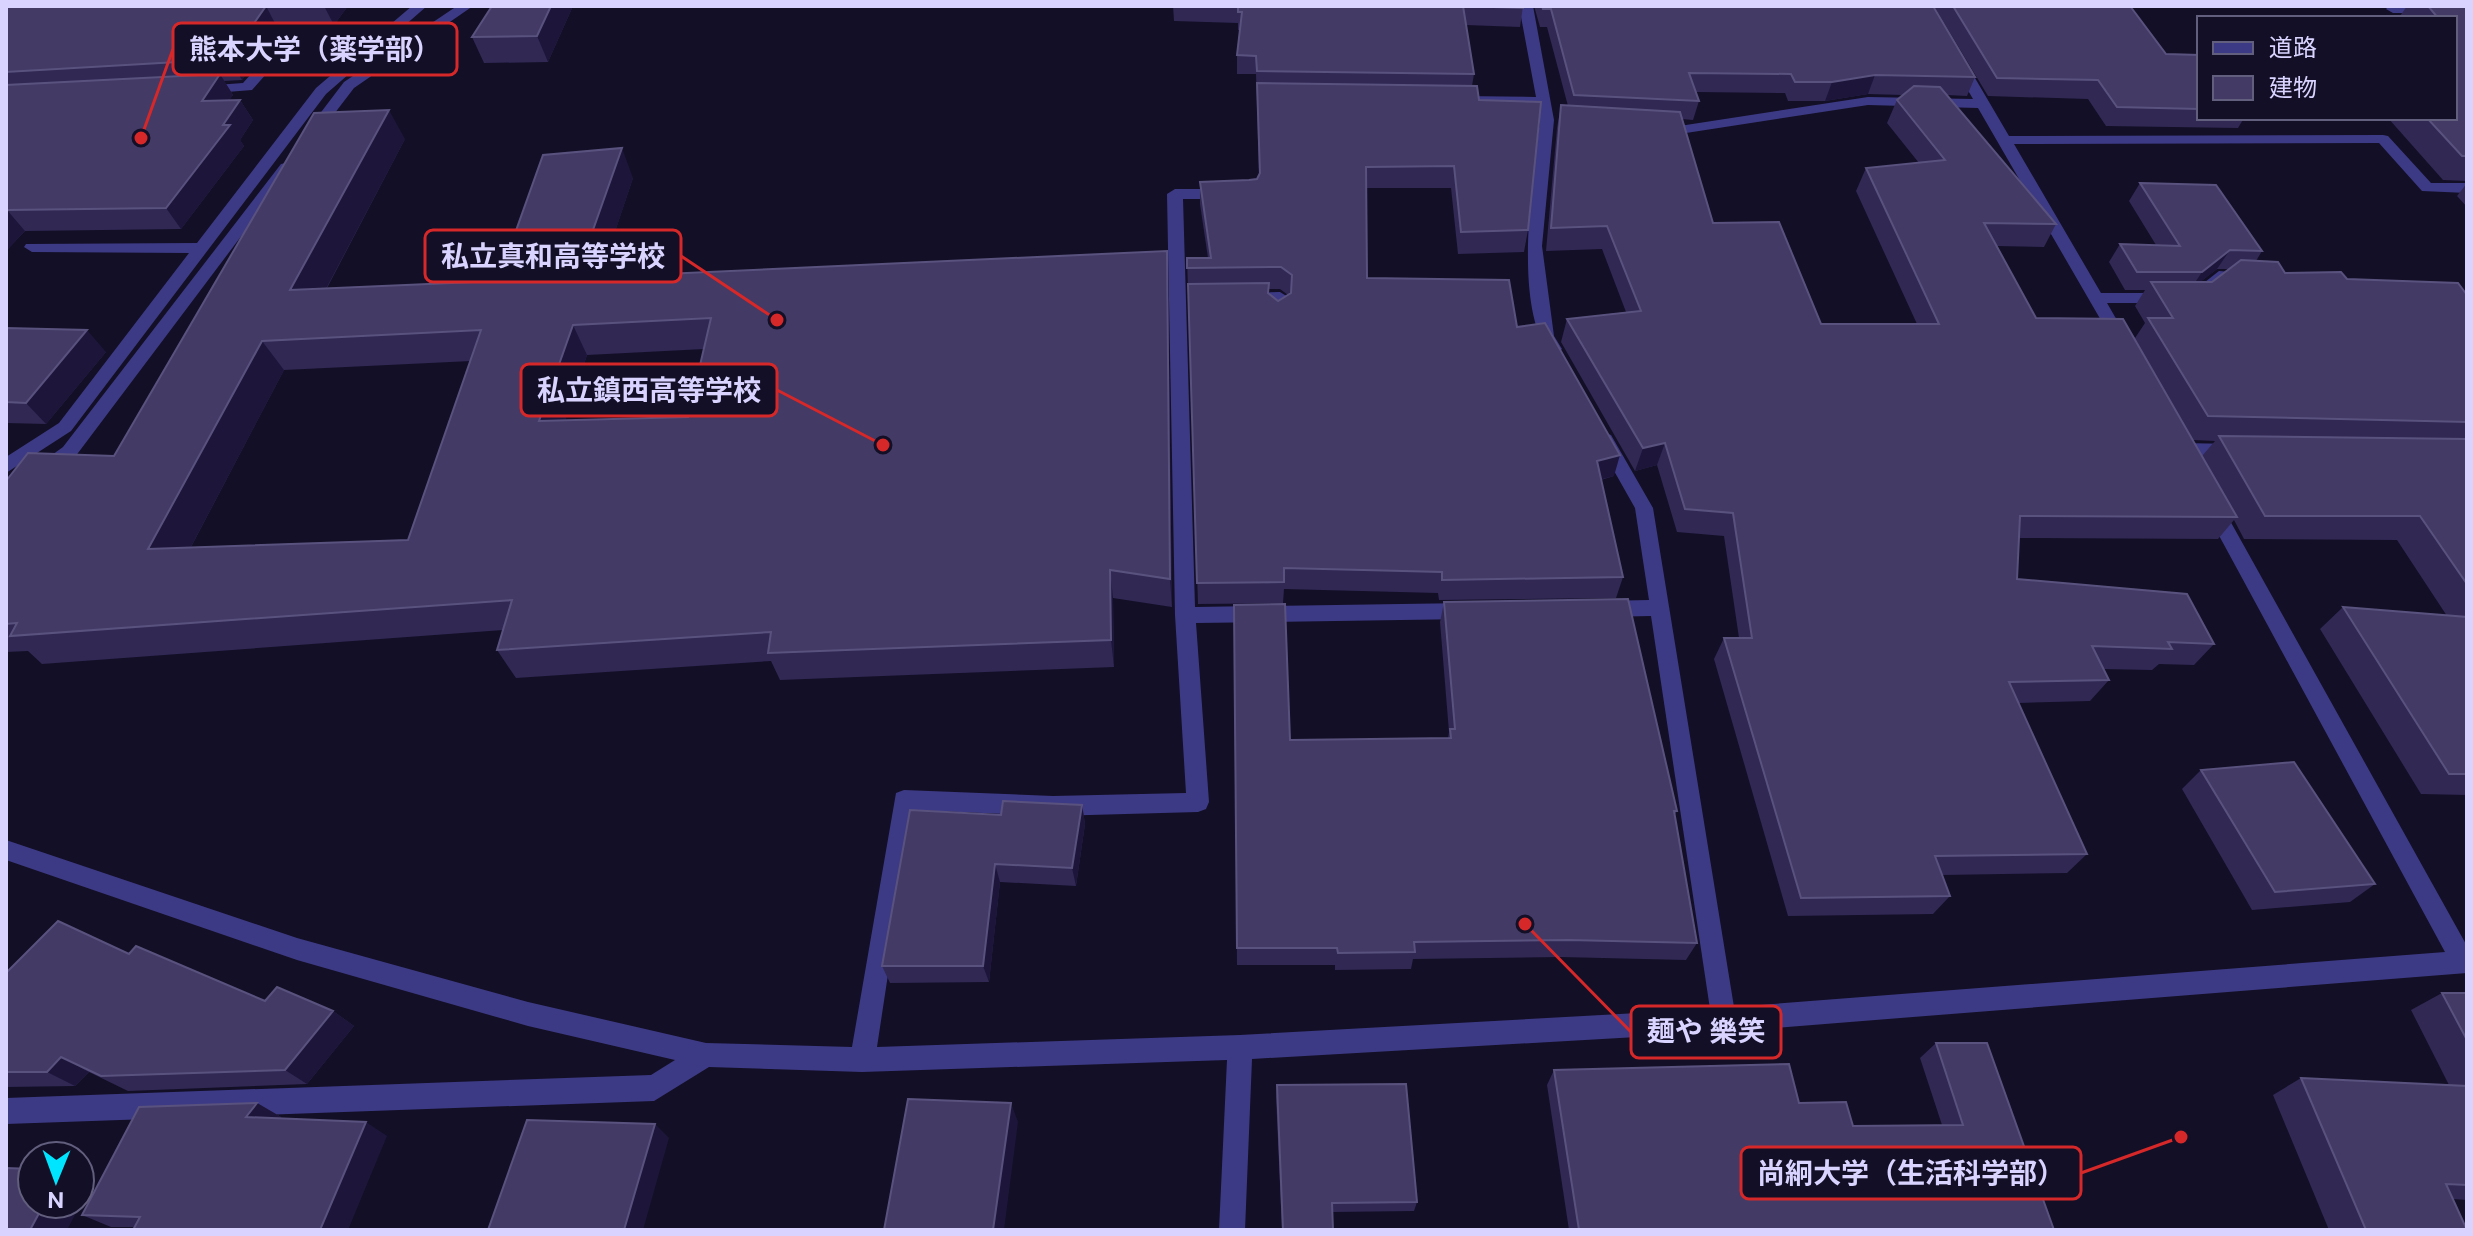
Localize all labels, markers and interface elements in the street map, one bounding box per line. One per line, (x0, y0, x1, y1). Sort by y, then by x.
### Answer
legend (2197, 16, 2457, 120)
callout: 熊本大学（薬学部） (173, 23, 457, 75)
text: 熊本大学（薬学部） (189, 32, 441, 65)
text: 道路 (2269, 33, 2317, 61)
text: 建物 (2269, 73, 2317, 101)
callout: 私立真和高等学校 (425, 230, 681, 282)
text: 私立真和高等学校 (441, 239, 665, 272)
callout: 私立鎮西高等学校 (521, 364, 777, 416)
text: 私立鎮西高等学校 (537, 373, 761, 406)
callout: 麺や 樂笑 (1631, 1006, 1781, 1058)
text: 麺や 樂笑 (1647, 1014, 1765, 1047)
north arrow (16, 1140, 96, 1220)
callout: 尚絅大学（生活科学部） (1741, 1147, 2081, 1199)
text: 尚絅大学（生活科学部） (1757, 1156, 2065, 1189)
text: N (47, 1187, 64, 1213)

